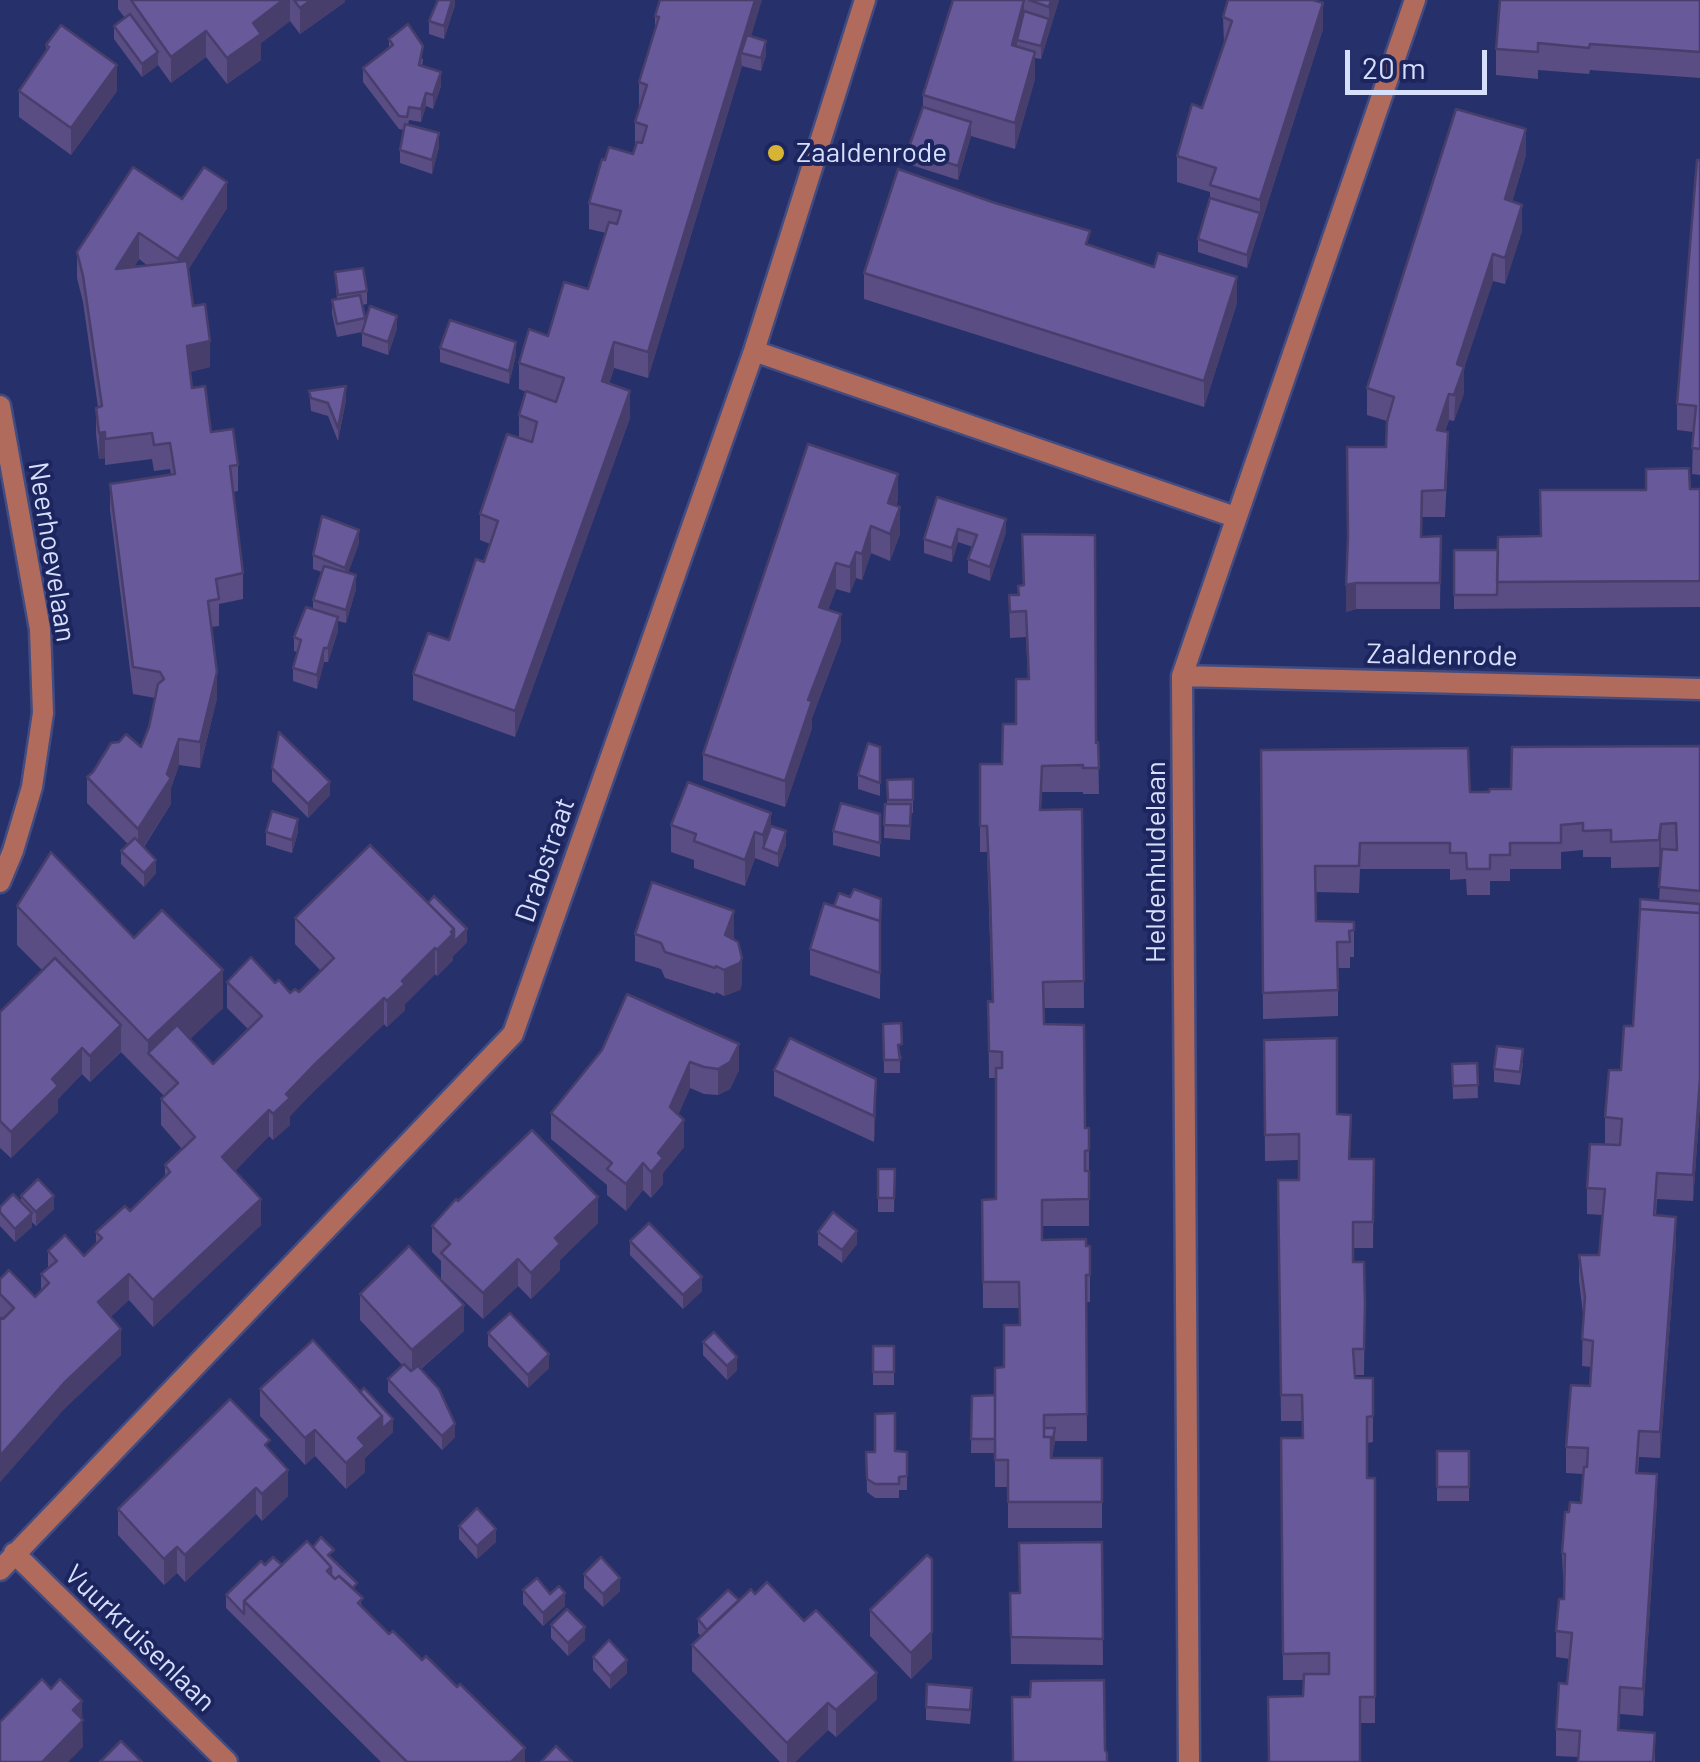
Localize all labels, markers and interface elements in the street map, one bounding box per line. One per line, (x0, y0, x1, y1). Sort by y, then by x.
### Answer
scale bar (1350, 30, 1492, 92)
text: 20 m (1362, 49, 1426, 85)
place label: Zaaldenrode (796, 136, 947, 170)
marker: Zaaldenrode (765, 142, 787, 164)
street label: Neerhoevelaan (21, 460, 83, 644)
street label: Zaaldenrode (1366, 637, 1518, 673)
street label: Heldenhuldelaan (1139, 761, 1173, 963)
street label: Drabstraat (508, 793, 582, 927)
street label: Vuurkruisenlaan (58, 1558, 222, 1718)

